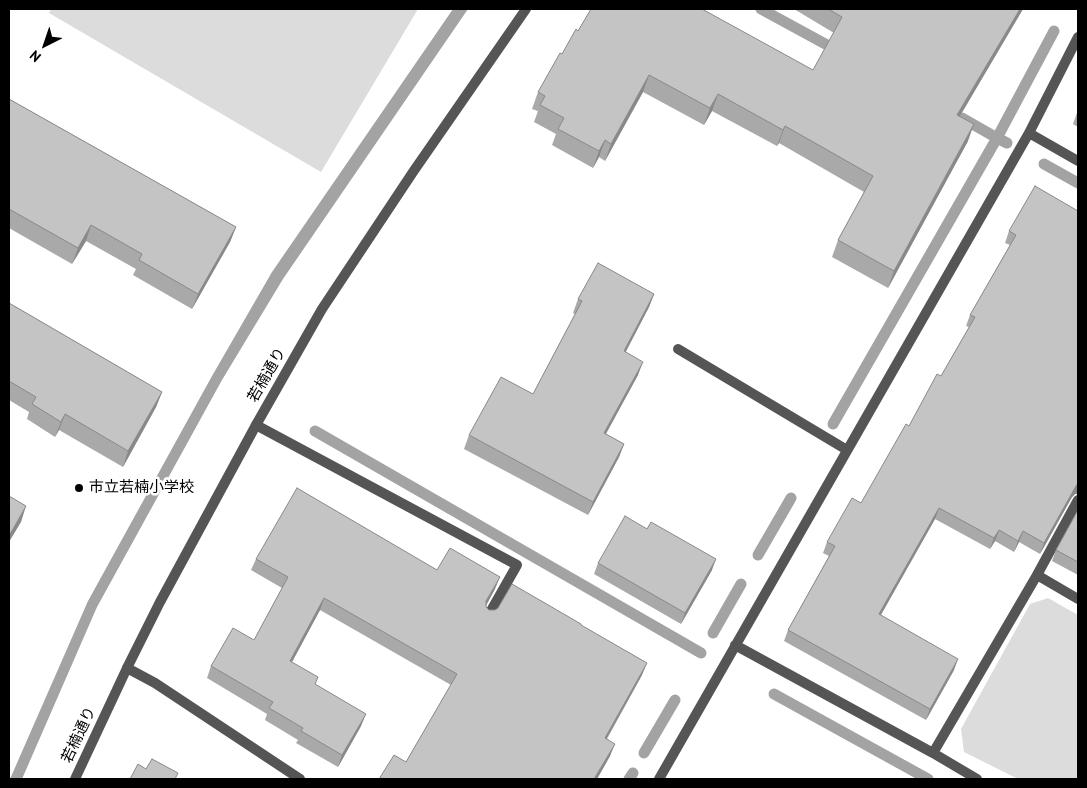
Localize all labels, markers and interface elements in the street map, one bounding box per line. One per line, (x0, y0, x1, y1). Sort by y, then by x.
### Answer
north arrow (20, 20, 70, 70)
text: N (26, 47, 45, 66)
street label: 若楠通り (244, 345, 290, 405)
place label: 市立若楠小学校 (89, 479, 194, 497)
marker: 市立若楠小学校 (73, 482, 85, 494)
street label: 若楠通り (58, 704, 100, 766)

